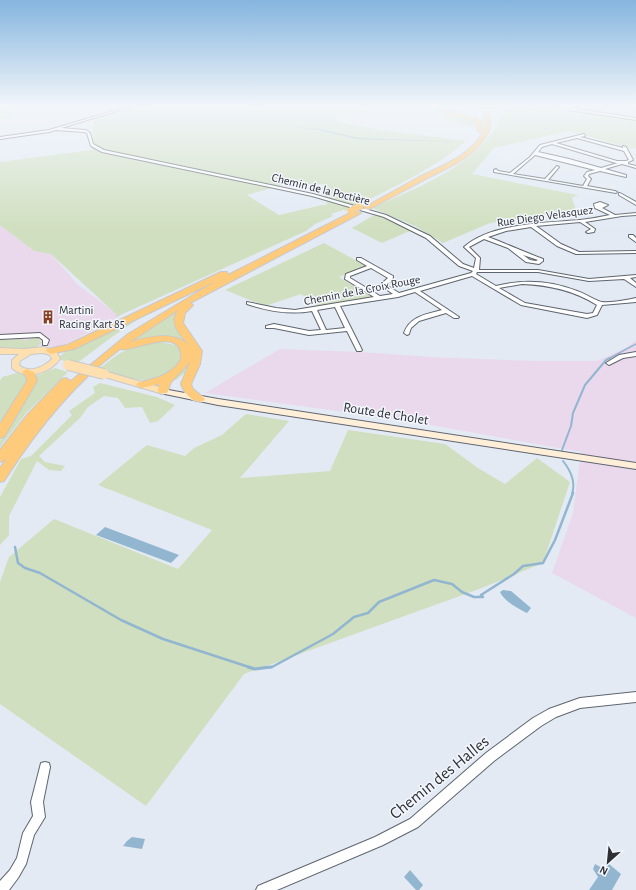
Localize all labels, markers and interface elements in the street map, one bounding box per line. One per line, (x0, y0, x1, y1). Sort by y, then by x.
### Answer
street label: Chemin de la Poctière (271, 171, 371, 207)
street label: Rue Diego Velasquez (496, 203, 594, 229)
street label: Chemin de la Croix Rouge (303, 273, 421, 307)
place label: Martini Racing Kart 85 (59, 304, 125, 330)
building icon: Martini Racing Kart 85 (40, 309, 56, 325)
street label: Route de Cholet (342, 400, 430, 428)
street label: Chemin des Halles (386, 732, 492, 822)
north arrow (588, 842, 628, 882)
text: N (598, 864, 610, 877)

